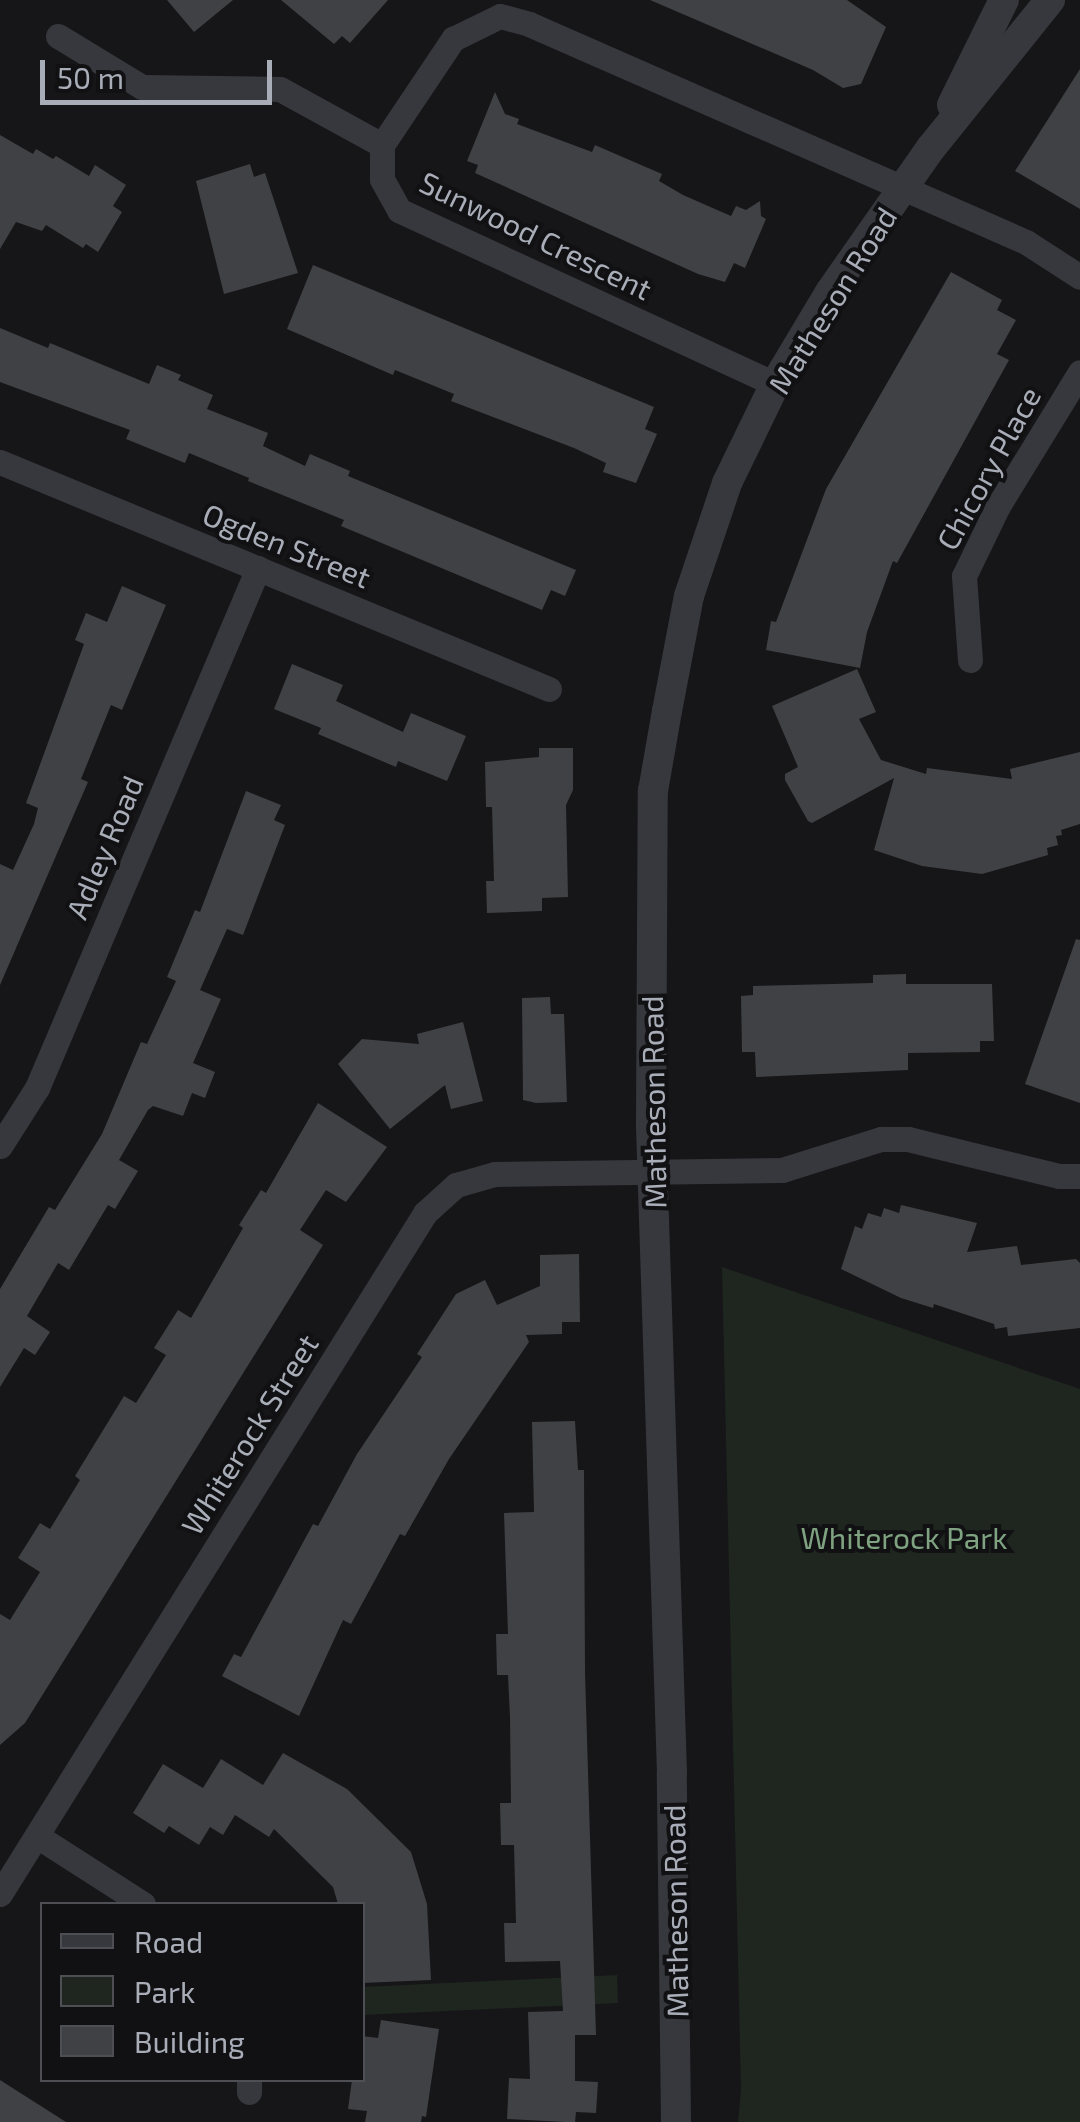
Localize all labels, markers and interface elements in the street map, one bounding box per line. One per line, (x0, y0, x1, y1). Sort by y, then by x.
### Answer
scale bar (45, 40, 278, 102)
text: 50 m (57, 59, 124, 95)
street label: Sunwood Crescent (414, 163, 658, 307)
street label: Matheson Road (760, 200, 904, 400)
street label: Chicory Place (928, 380, 1048, 556)
street label: Ogden Street (198, 495, 376, 595)
street label: Adley Road (58, 770, 150, 924)
street label: Matheson Road (633, 995, 673, 1209)
street label: Whiterock Street (173, 1327, 325, 1541)
park label: Whiterock Park (800, 1519, 1008, 1555)
street label: Matheson Road (655, 1804, 695, 2018)
legend (40, 1902, 365, 2082)
text: Road (134, 1923, 203, 1959)
text: Park (134, 1973, 195, 2009)
text: Building (134, 2023, 245, 2059)

